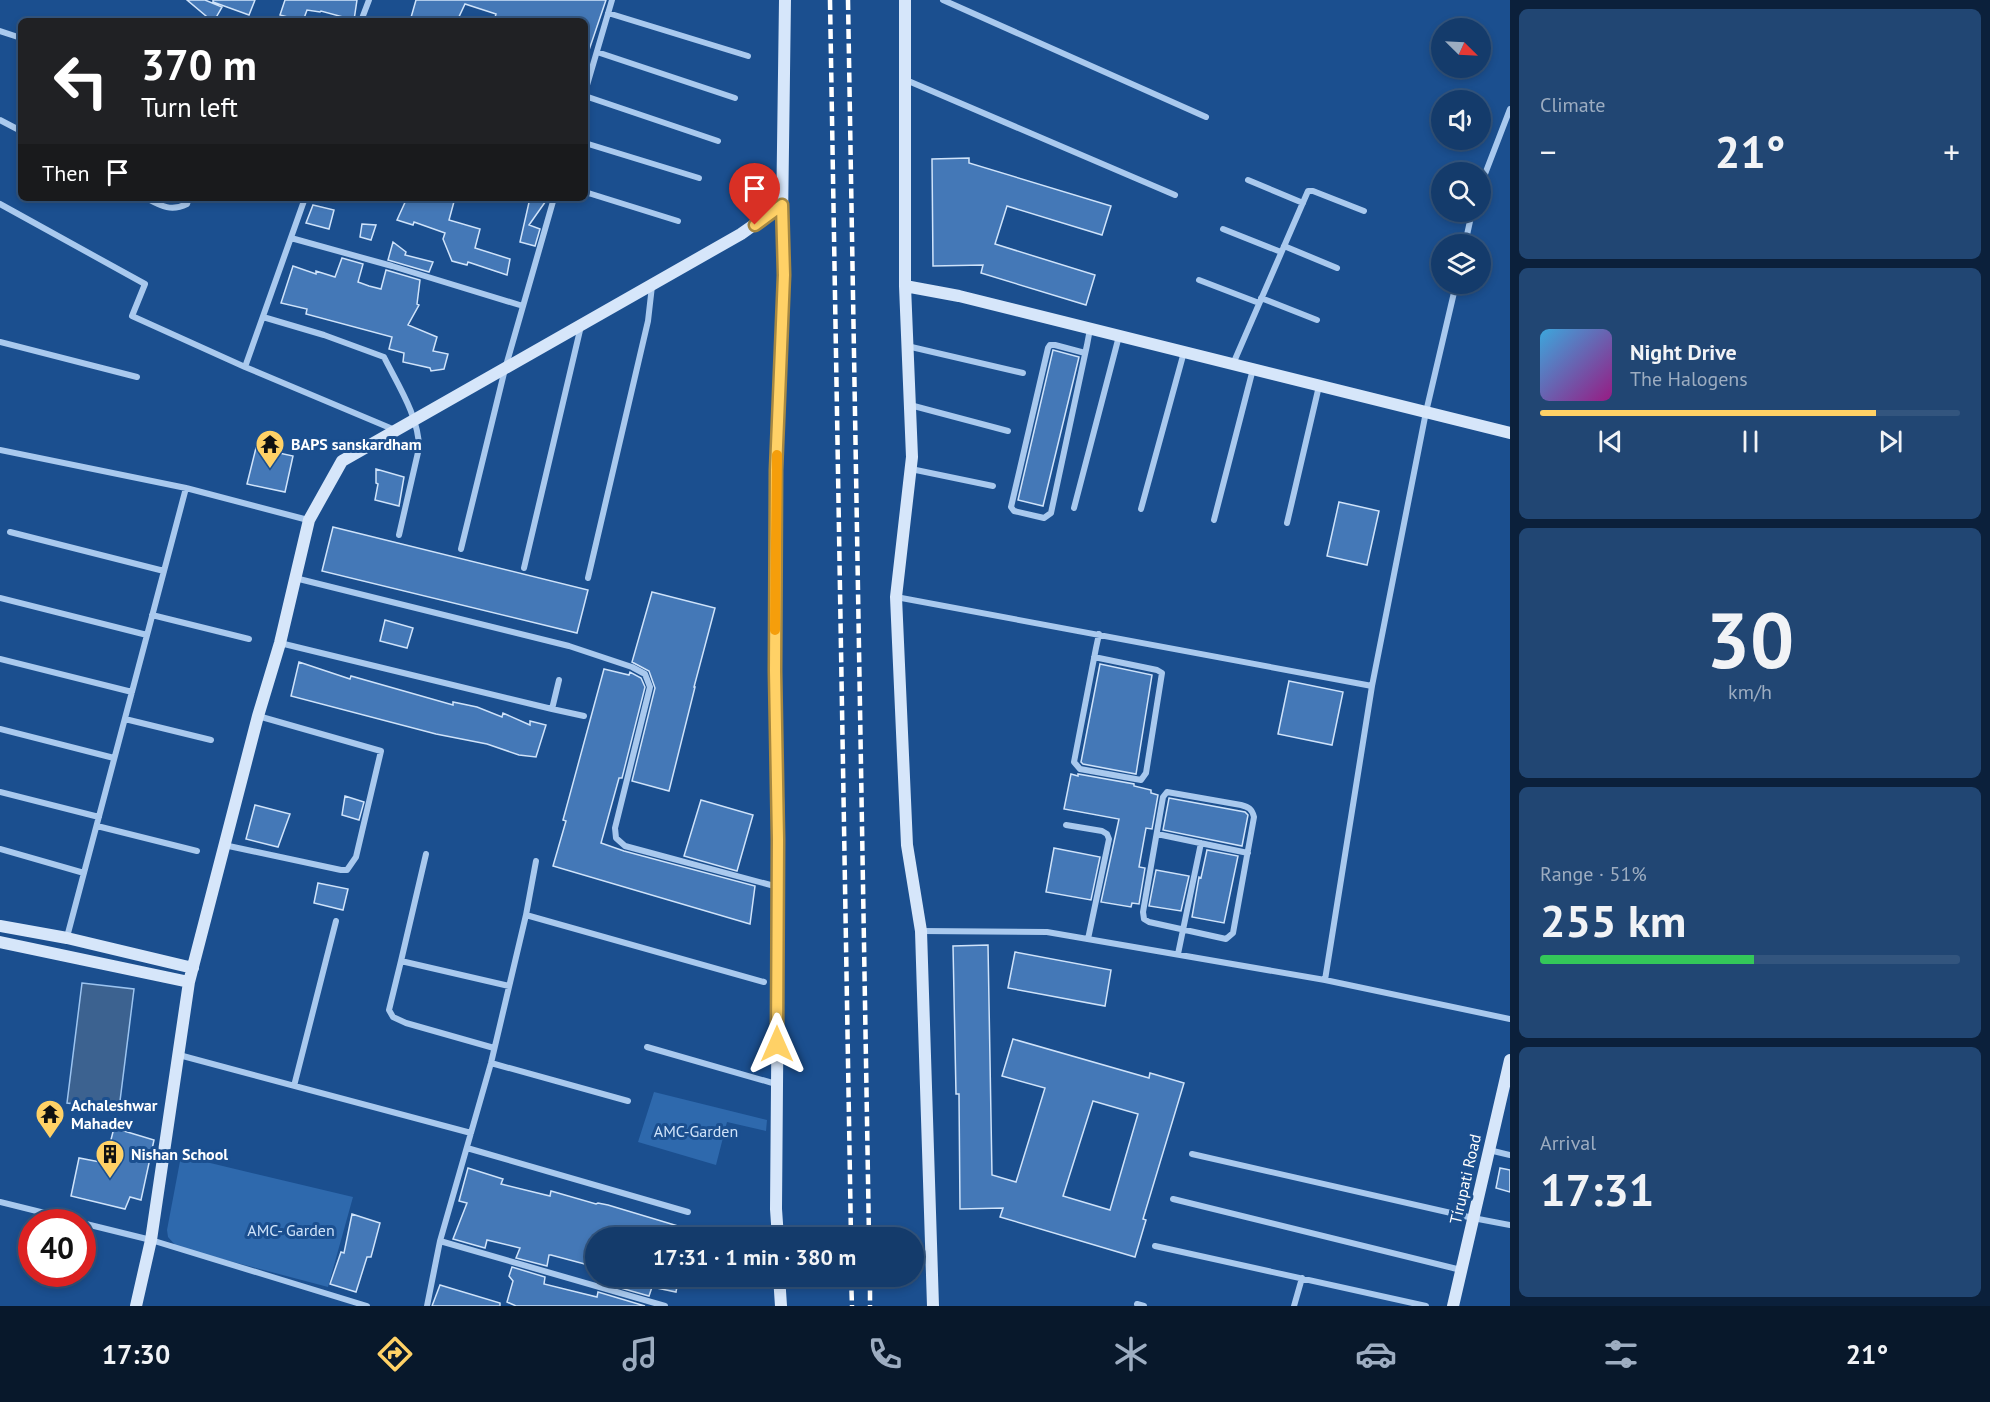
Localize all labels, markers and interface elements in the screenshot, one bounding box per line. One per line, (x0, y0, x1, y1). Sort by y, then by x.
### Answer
north arrow (1431, 18, 1491, 78)
map controls (1431, 18, 1491, 294)
text: 370 m (141, 37, 257, 92)
icon: left (42, 42, 120, 120)
text: Turn left (141, 90, 238, 124)
button: sound (1431, 90, 1491, 150)
text: Climate (1540, 92, 1606, 118)
text: 21° (1715, 122, 1785, 180)
text: − (1540, 130, 1557, 173)
text: + (1943, 130, 1960, 173)
icon: arrive (101, 156, 134, 189)
text: Then (42, 159, 89, 187)
button: search (1431, 162, 1491, 222)
pin (729, 163, 780, 225)
icon: arrive (738, 172, 771, 205)
button: layers (1431, 234, 1491, 294)
text: Night Drive (1630, 338, 1737, 366)
text: The Halogens (1630, 366, 1748, 392)
icon: previous (1594, 425, 1627, 458)
icon: pause (1734, 425, 1767, 458)
icon: next (1874, 425, 1907, 458)
temple icon: BAPS sanskardham (254, 428, 286, 470)
place label: BAPS sanskardham (291, 434, 422, 454)
text: 30 (1706, 589, 1794, 690)
text: km/h (1728, 679, 1772, 705)
text: Range · 51% (1540, 861, 1647, 887)
text: 255 km (1540, 891, 1686, 949)
position arrow (745, 1012, 809, 1076)
place label: Achaleshwar Mahadev (71, 1095, 158, 1133)
temple icon: Achaleshwar Mahadev (34, 1098, 66, 1140)
park label: AMC-Garden (654, 1121, 738, 1141)
text: Arrival (1540, 1130, 1596, 1156)
street label: Tirupati Road (1445, 1132, 1485, 1226)
building icon: Nishan School (94, 1138, 126, 1180)
place label: Nishan School (131, 1144, 228, 1164)
text: 17:31 (1540, 1160, 1654, 1218)
speed limit sign: 40 (18, 1209, 96, 1287)
park label: AMC- Garden (247, 1220, 335, 1240)
text: 17:31 · 1 min · 380 m (653, 1243, 856, 1271)
icon: directions (374, 1333, 416, 1375)
icon: music (619, 1333, 661, 1375)
icon: phone (864, 1333, 906, 1375)
icon: climate (1110, 1333, 1152, 1375)
icon: car (1355, 1333, 1397, 1375)
icon: filters (1600, 1333, 1642, 1375)
text: 17:30 (102, 1337, 170, 1371)
text: 21° (1846, 1337, 1888, 1371)

